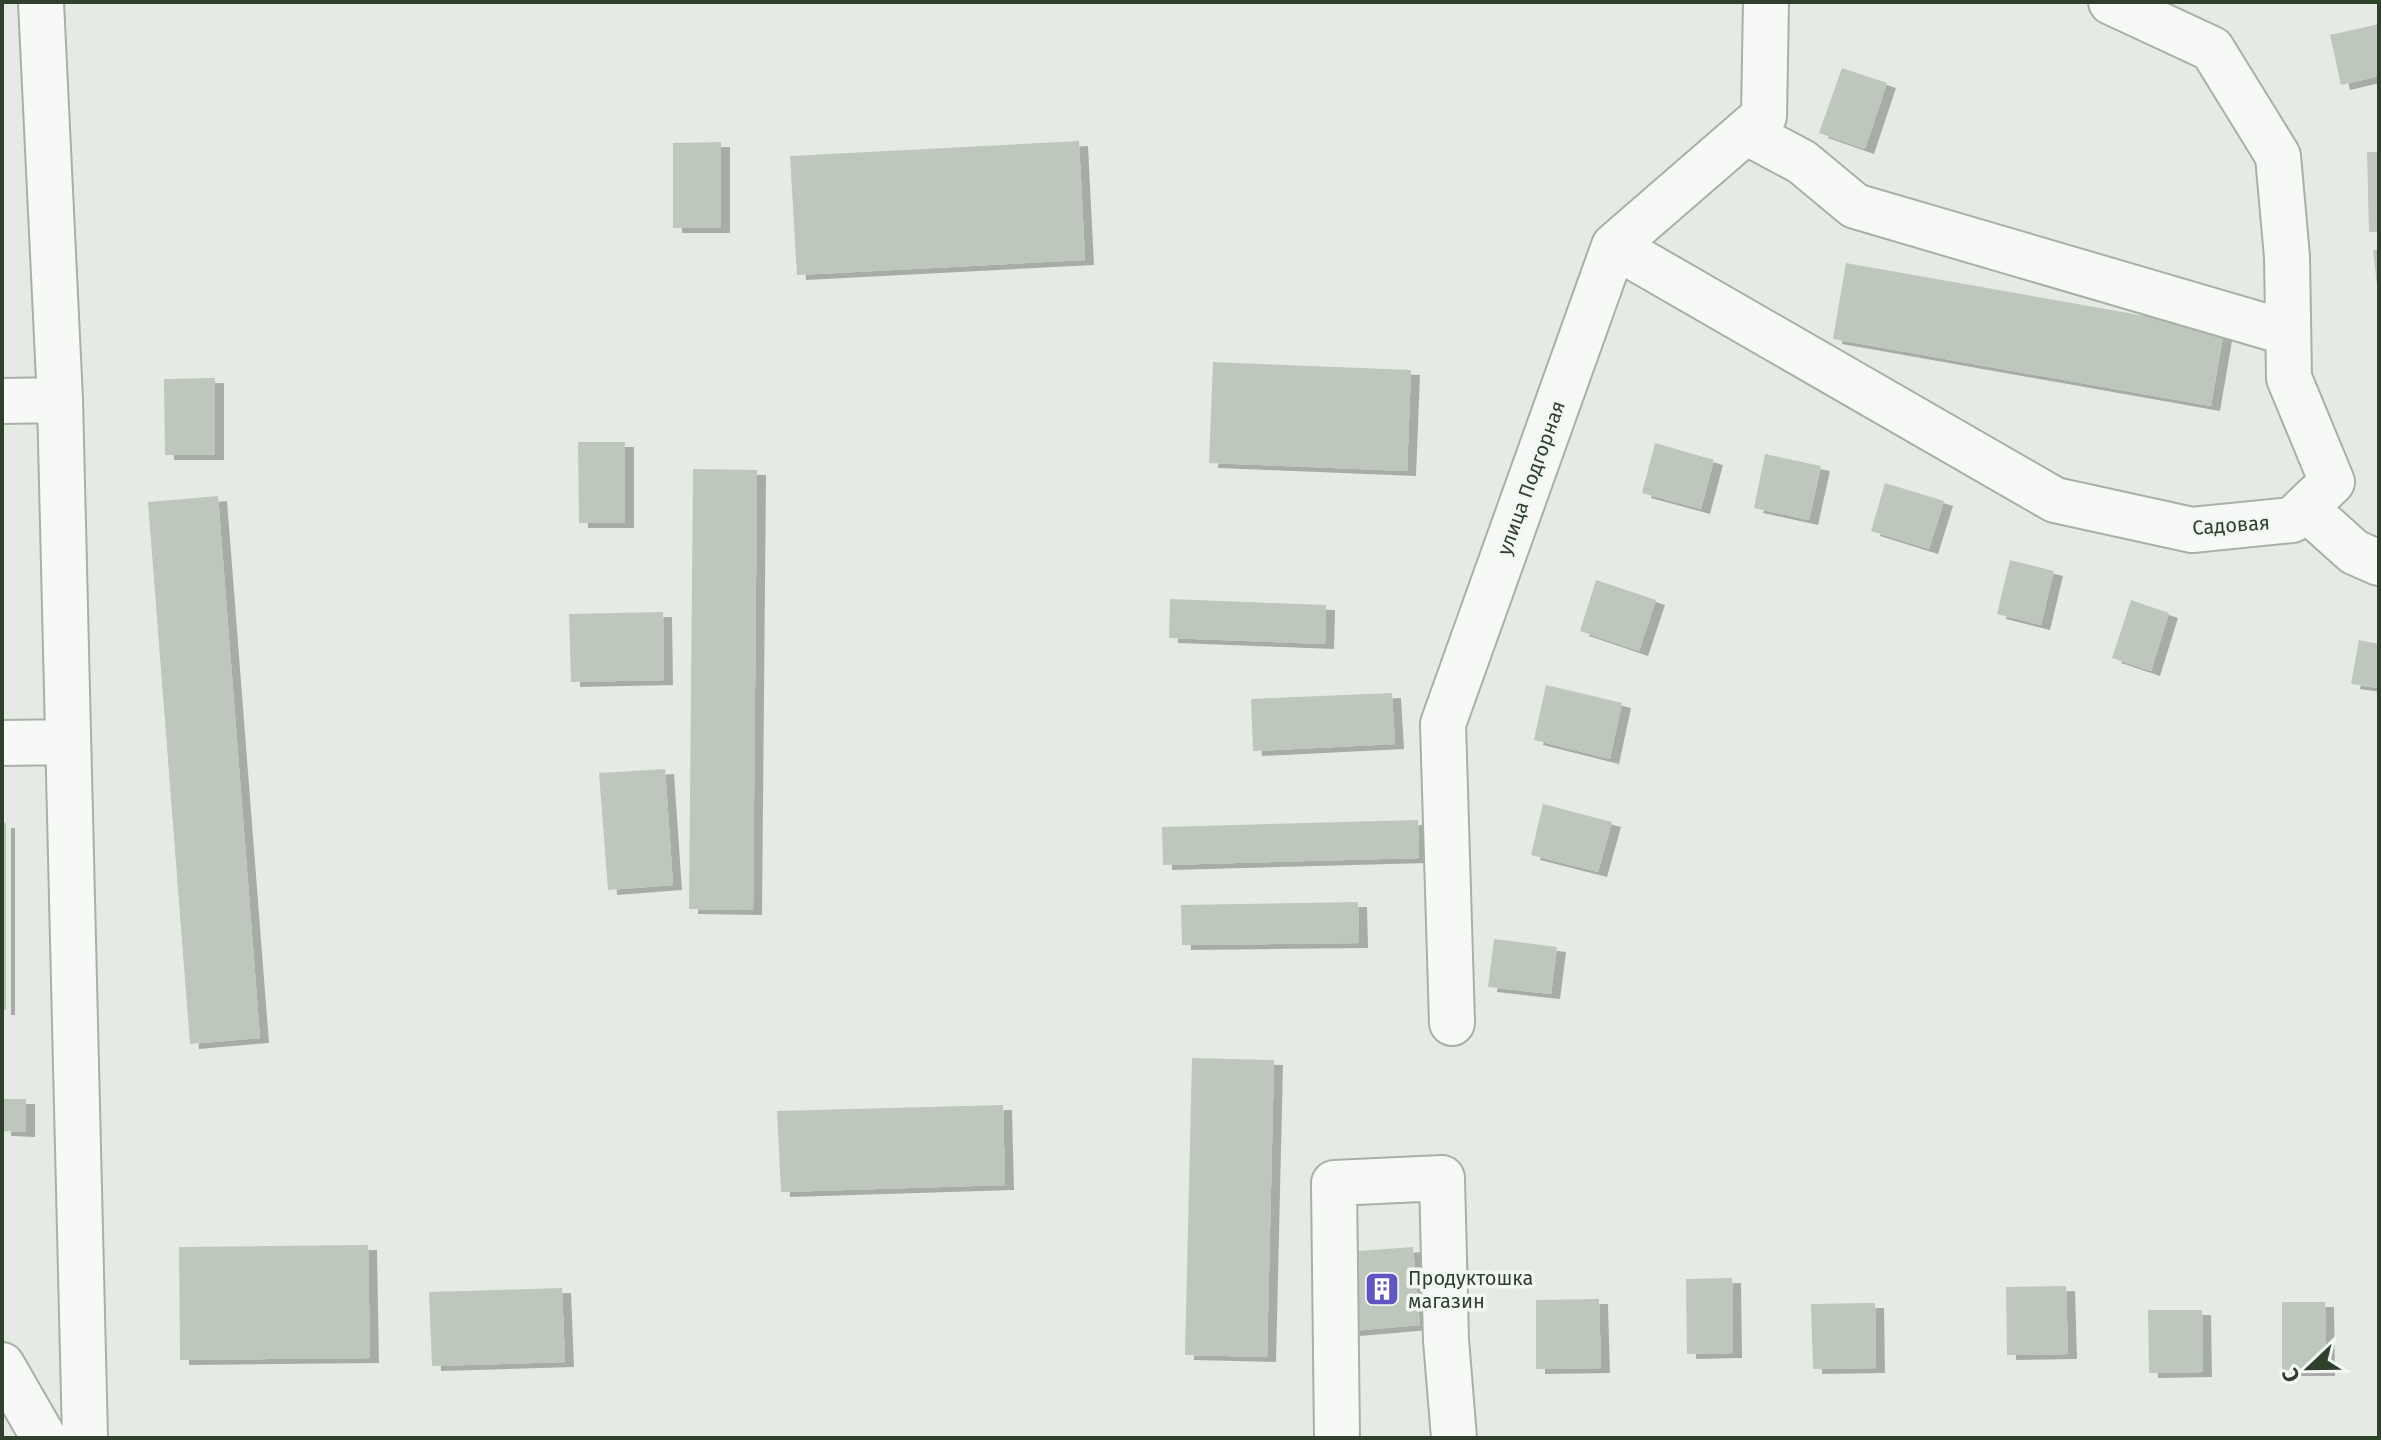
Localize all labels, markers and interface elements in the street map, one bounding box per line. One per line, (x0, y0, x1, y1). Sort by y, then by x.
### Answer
street label: улица Подгорная (1492, 398, 1570, 558)
street label: Садовая (2191, 510, 2271, 540)
place label: Продуктошка магазин (1408, 1266, 1533, 1313)
building icon: Продуктошка магазин (1363, 1270, 1401, 1308)
north arrow (2269, 1328, 2349, 1408)
text: С (2276, 1364, 2306, 1386)

